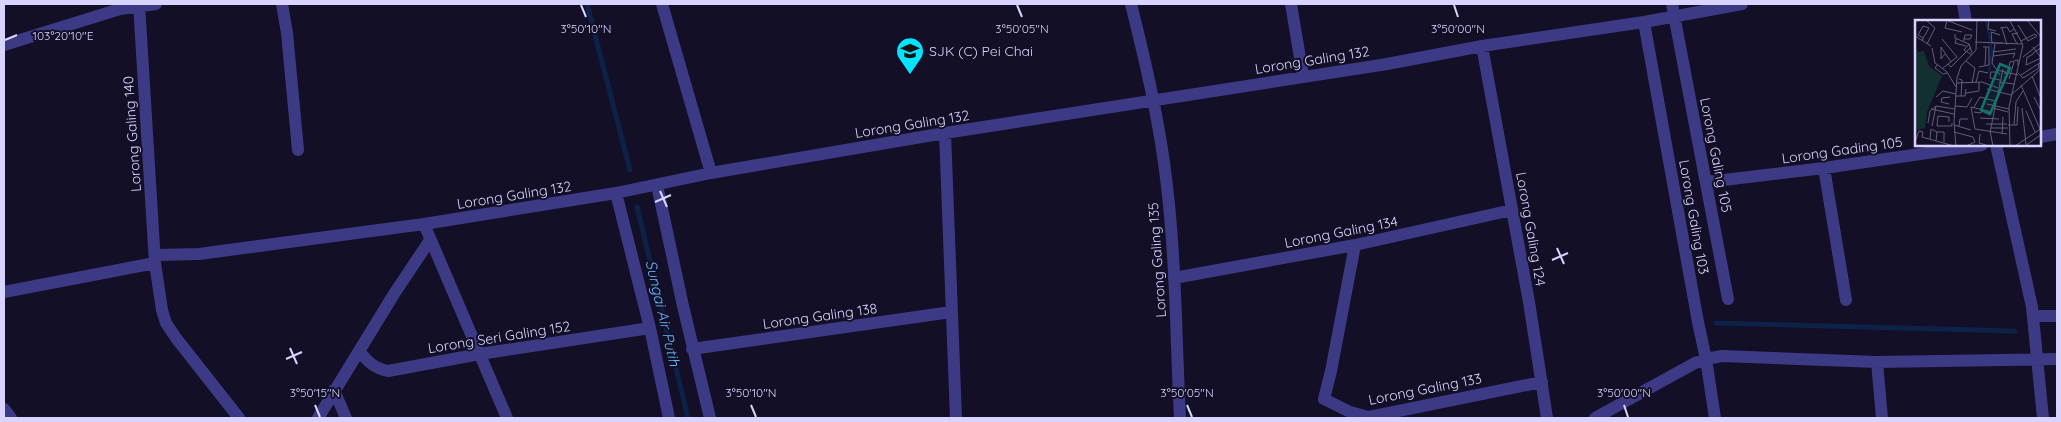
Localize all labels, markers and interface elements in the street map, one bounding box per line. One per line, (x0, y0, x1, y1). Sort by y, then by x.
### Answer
inset map (1915, 20, 2041, 146)
text: 3°50'10"N (560, 21, 612, 36)
text: 3°50'05"N (995, 21, 1049, 36)
text: 3°50'00"N (1431, 21, 1485, 36)
text: 103°20'10"E (33, 28, 94, 43)
school or university icon: SJK (C) Pei Chai (895, 36, 925, 75)
place label: SJK (C) Pei Chai (929, 42, 1033, 60)
street label: Lorong Galing 132 (1253, 42, 1371, 78)
street label: Lorong Galing 140 (119, 75, 145, 193)
street label: Lorong Galing 105 (1696, 96, 1736, 214)
street label: Lorong Galing 132 (853, 106, 971, 142)
street label: Lorong Gading 105 (1780, 133, 1904, 167)
street label: Lorong Galing 103 (1675, 158, 1713, 276)
street label: Lorong Galing 124 (1512, 171, 1550, 287)
street label: Lorong Galing 132 (455, 177, 573, 213)
street label: Lorong Galing 135 (1144, 202, 1170, 318)
street label: Lorong Galing 134 (1283, 212, 1399, 252)
water label: Sungai Air Putih (642, 258, 685, 368)
street label: Lorong Galing 138 (762, 299, 878, 333)
street label: Lorong Seri Galing 152 (427, 317, 572, 357)
street label: Lorong Galing 133 (1367, 369, 1483, 409)
text: 3°50'15"N (290, 385, 340, 400)
text: 3°50'10"N (725, 385, 777, 400)
text: 3°50'05"N (1160, 385, 1214, 400)
text: 3°50'00"N (1597, 385, 1651, 400)

